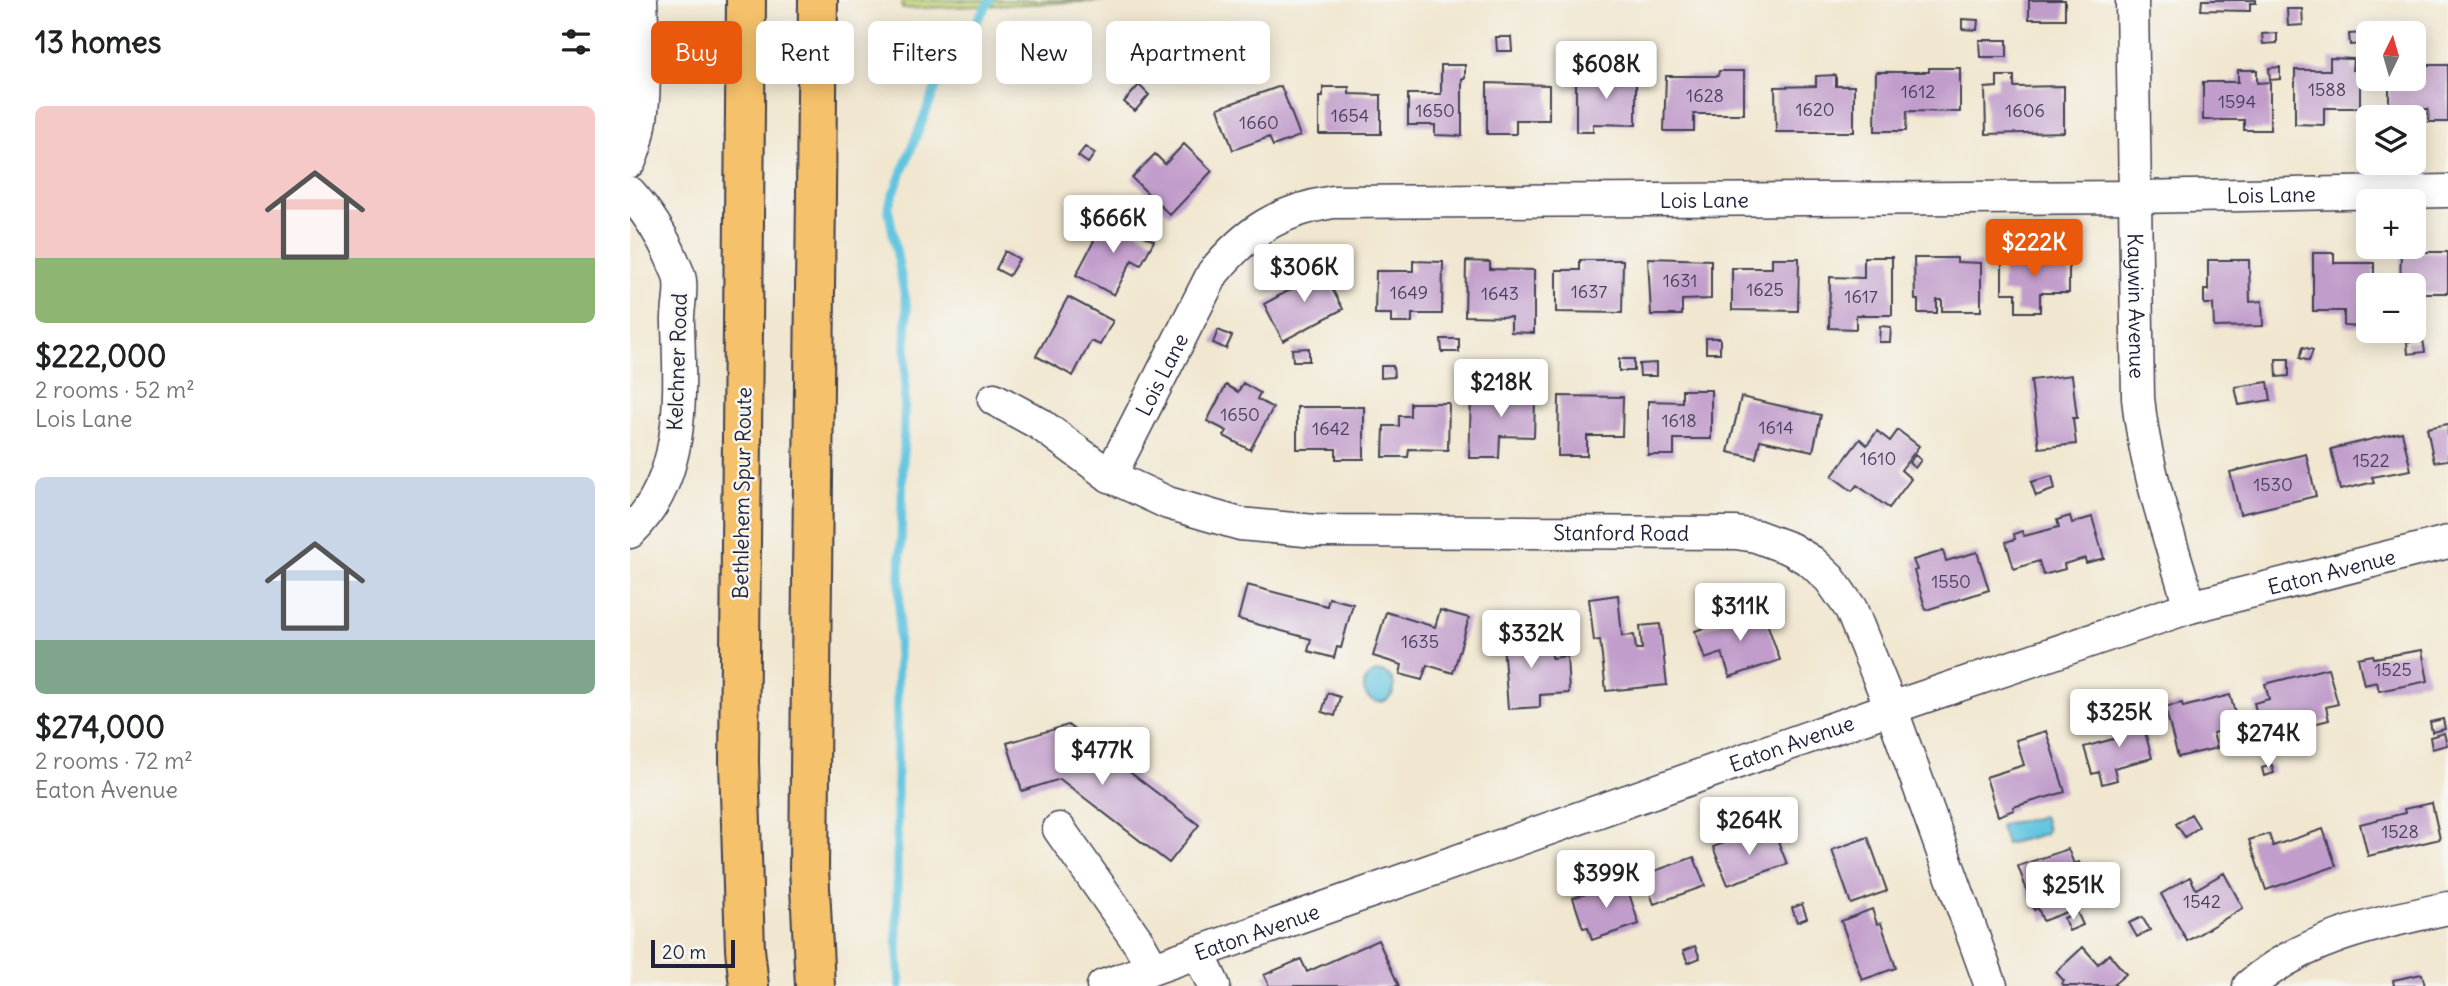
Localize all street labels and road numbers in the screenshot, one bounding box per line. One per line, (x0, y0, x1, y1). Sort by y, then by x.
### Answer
street label: Lois Lane (2226, 180, 2316, 209)
street label: Lois Lane (1660, 186, 1749, 213)
street label: Kaywin Avenue (2122, 233, 2151, 379)
street label: Kelchner Road (661, 293, 693, 431)
street label: Lois Lane (1129, 329, 1194, 420)
street label: Bethlehem Spur Route (727, 387, 757, 599)
street label: Stanford Road (1553, 519, 1689, 546)
street label: Eaton Avenue (2265, 542, 2398, 600)
street label: Eaton Avenue (1725, 709, 1857, 778)
street label: Eaton Avenue (1191, 897, 1323, 966)

